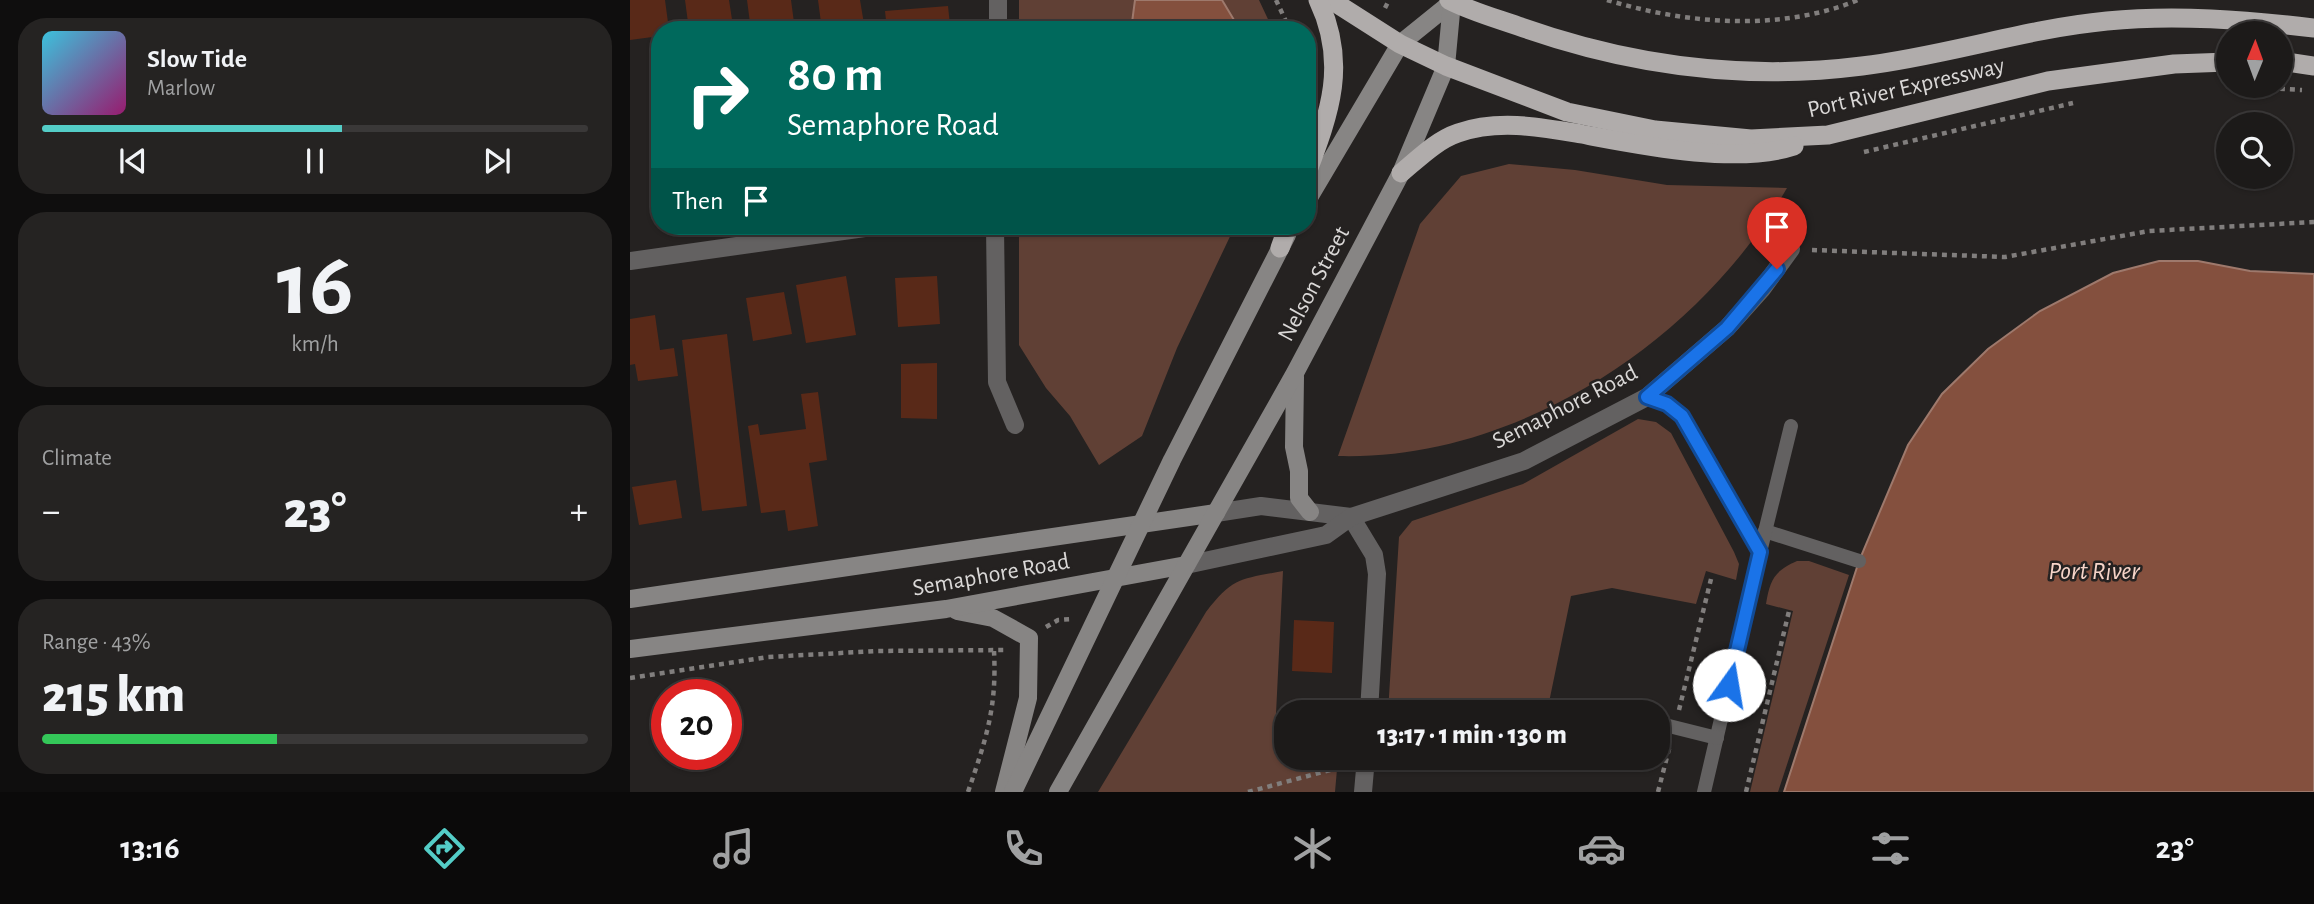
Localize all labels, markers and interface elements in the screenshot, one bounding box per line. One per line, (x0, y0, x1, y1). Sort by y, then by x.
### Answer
north arrow (2216, 21, 2292, 98)
map controls (2216, 21, 2293, 189)
text: Slow Tide (147, 46, 247, 72)
icon: right (672, 49, 763, 140)
text: 80 m (787, 51, 884, 100)
street label: Port River Expressway (1805, 54, 2007, 122)
text: Marlow (147, 77, 215, 100)
text: Semaphore Road (787, 109, 999, 141)
button: search (2216, 112, 2293, 189)
icon: previous (114, 142, 152, 180)
icon: pause (296, 142, 334, 180)
icon: next (478, 142, 516, 180)
icon: arrive (737, 182, 775, 220)
text: Then (672, 188, 723, 214)
pin (1747, 197, 1807, 269)
icon: arrive (1758, 208, 1796, 246)
street label: Nelson Street (1274, 222, 1354, 345)
text: 16 (277, 240, 353, 331)
text: km/h (291, 333, 339, 356)
street label: Semaphore Road (1489, 360, 1641, 454)
text: Climate (42, 447, 112, 470)
text: 23° (284, 485, 346, 537)
text: − (42, 493, 60, 531)
text: + (570, 493, 588, 531)
street label: Semaphore Road (911, 549, 1071, 601)
water label: Port River (2048, 558, 2141, 584)
text: Range · 43% (42, 631, 151, 654)
position arrow (1692, 648, 1766, 722)
text: 215 km (42, 669, 185, 721)
speed limit sign: 20 (651, 679, 742, 770)
text: 13:17 · 1 min · 130 m (1377, 722, 1567, 748)
icon: directions (420, 824, 469, 873)
icon: music (709, 824, 758, 873)
icon: phone (999, 824, 1048, 873)
icon: climate (1288, 824, 1337, 873)
icon: car (1577, 824, 1626, 873)
icon: filters (1866, 824, 1915, 873)
text: 13:16 (120, 832, 180, 864)
text: 23° (2156, 832, 2194, 864)

